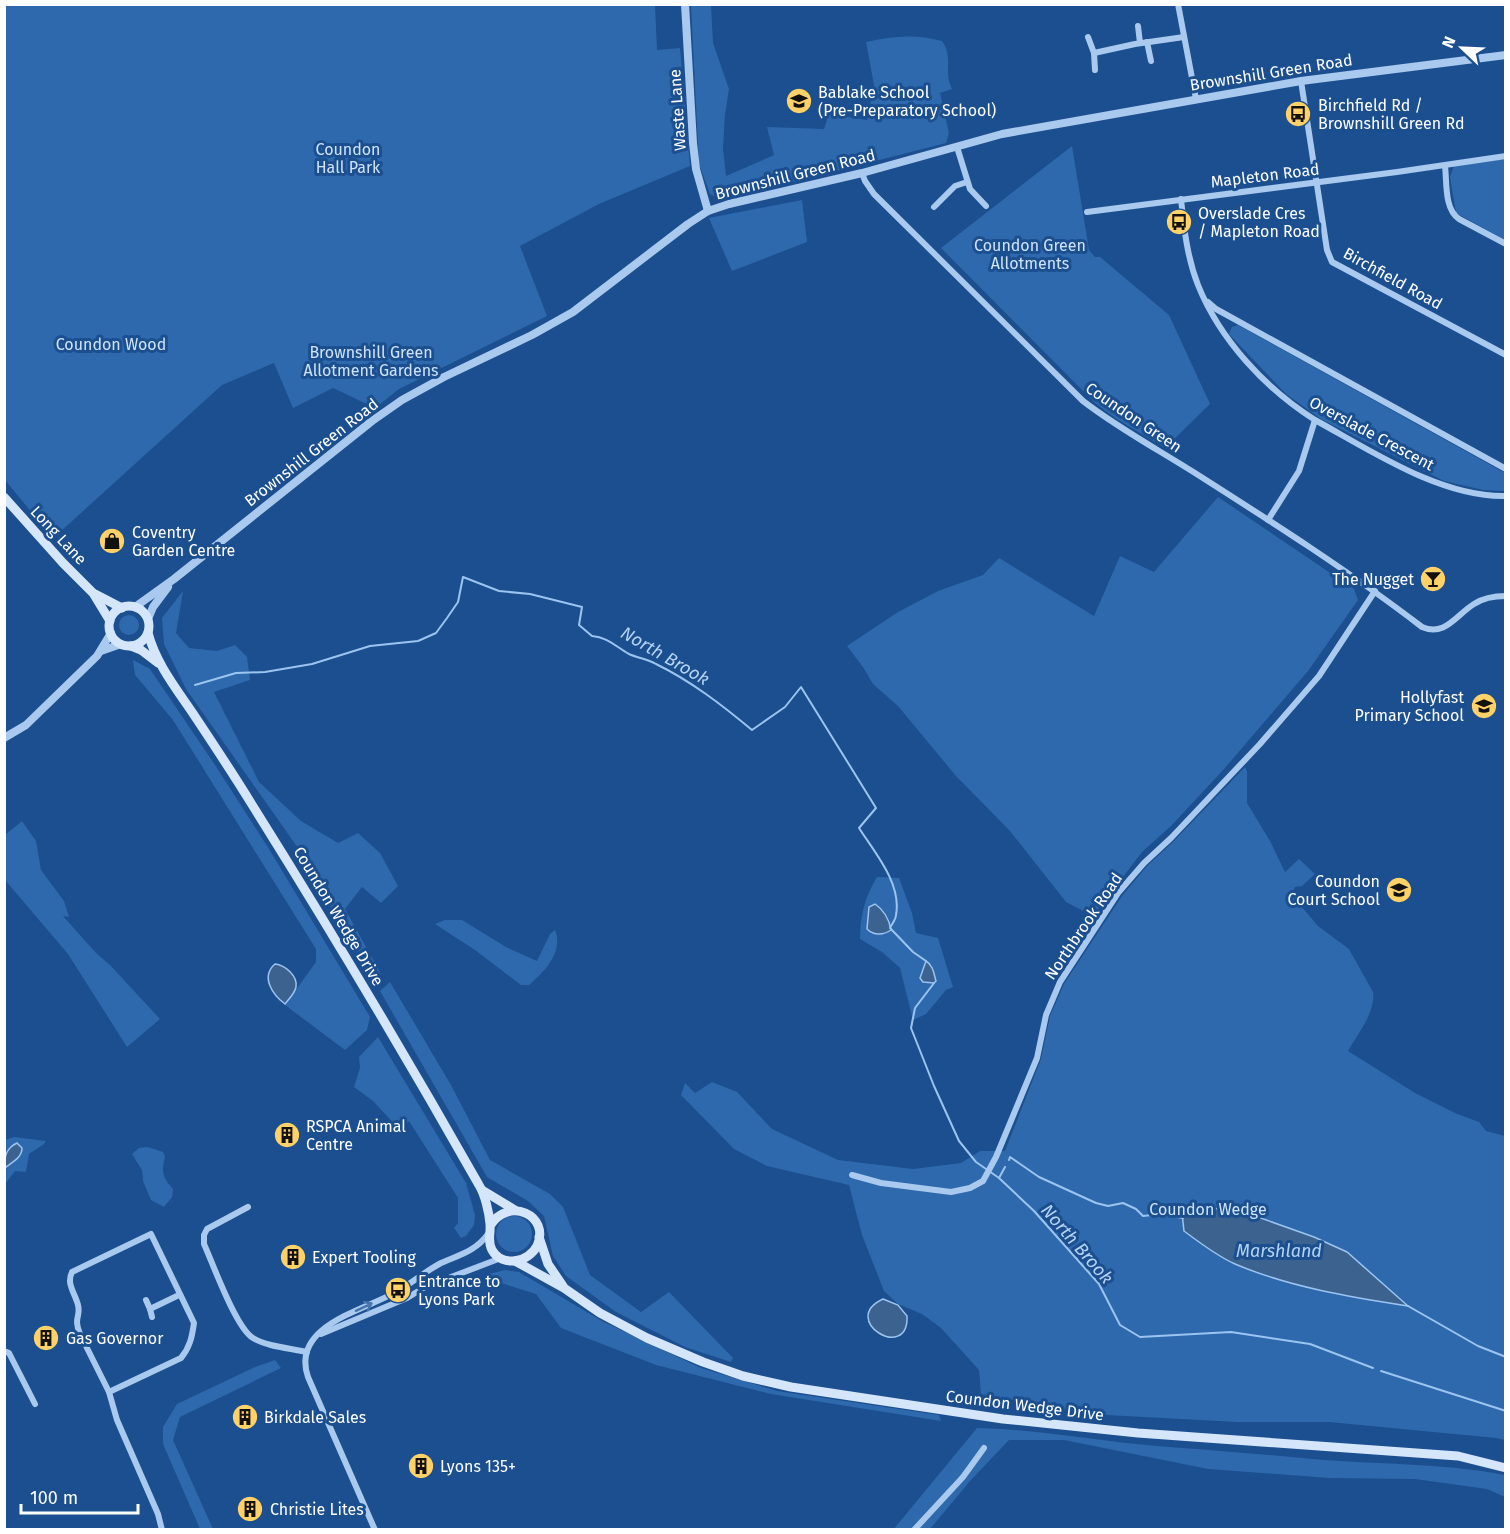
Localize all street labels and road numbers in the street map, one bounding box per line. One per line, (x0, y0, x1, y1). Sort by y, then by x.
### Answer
street label: Brownshill Green Road (1188, 50, 1354, 95)
street label: Waste Lane (665, 68, 690, 151)
street label: Brownshill Green Road (713, 145, 877, 204)
street label: Mapleton Road (1210, 159, 1321, 192)
street label: Birchfield Road (1340, 243, 1446, 313)
street label: Coundon Green (1082, 378, 1185, 457)
street label: Overslade Crescent (1306, 393, 1438, 474)
street label: Brownshill Green Road (241, 394, 382, 510)
street label: Long Lane (27, 502, 91, 569)
street label: Coundon Wedge Drive (289, 843, 388, 989)
street label: Northbrook Road (1041, 869, 1126, 983)
street label: Coundon Wedge Drive (945, 1386, 1105, 1425)

